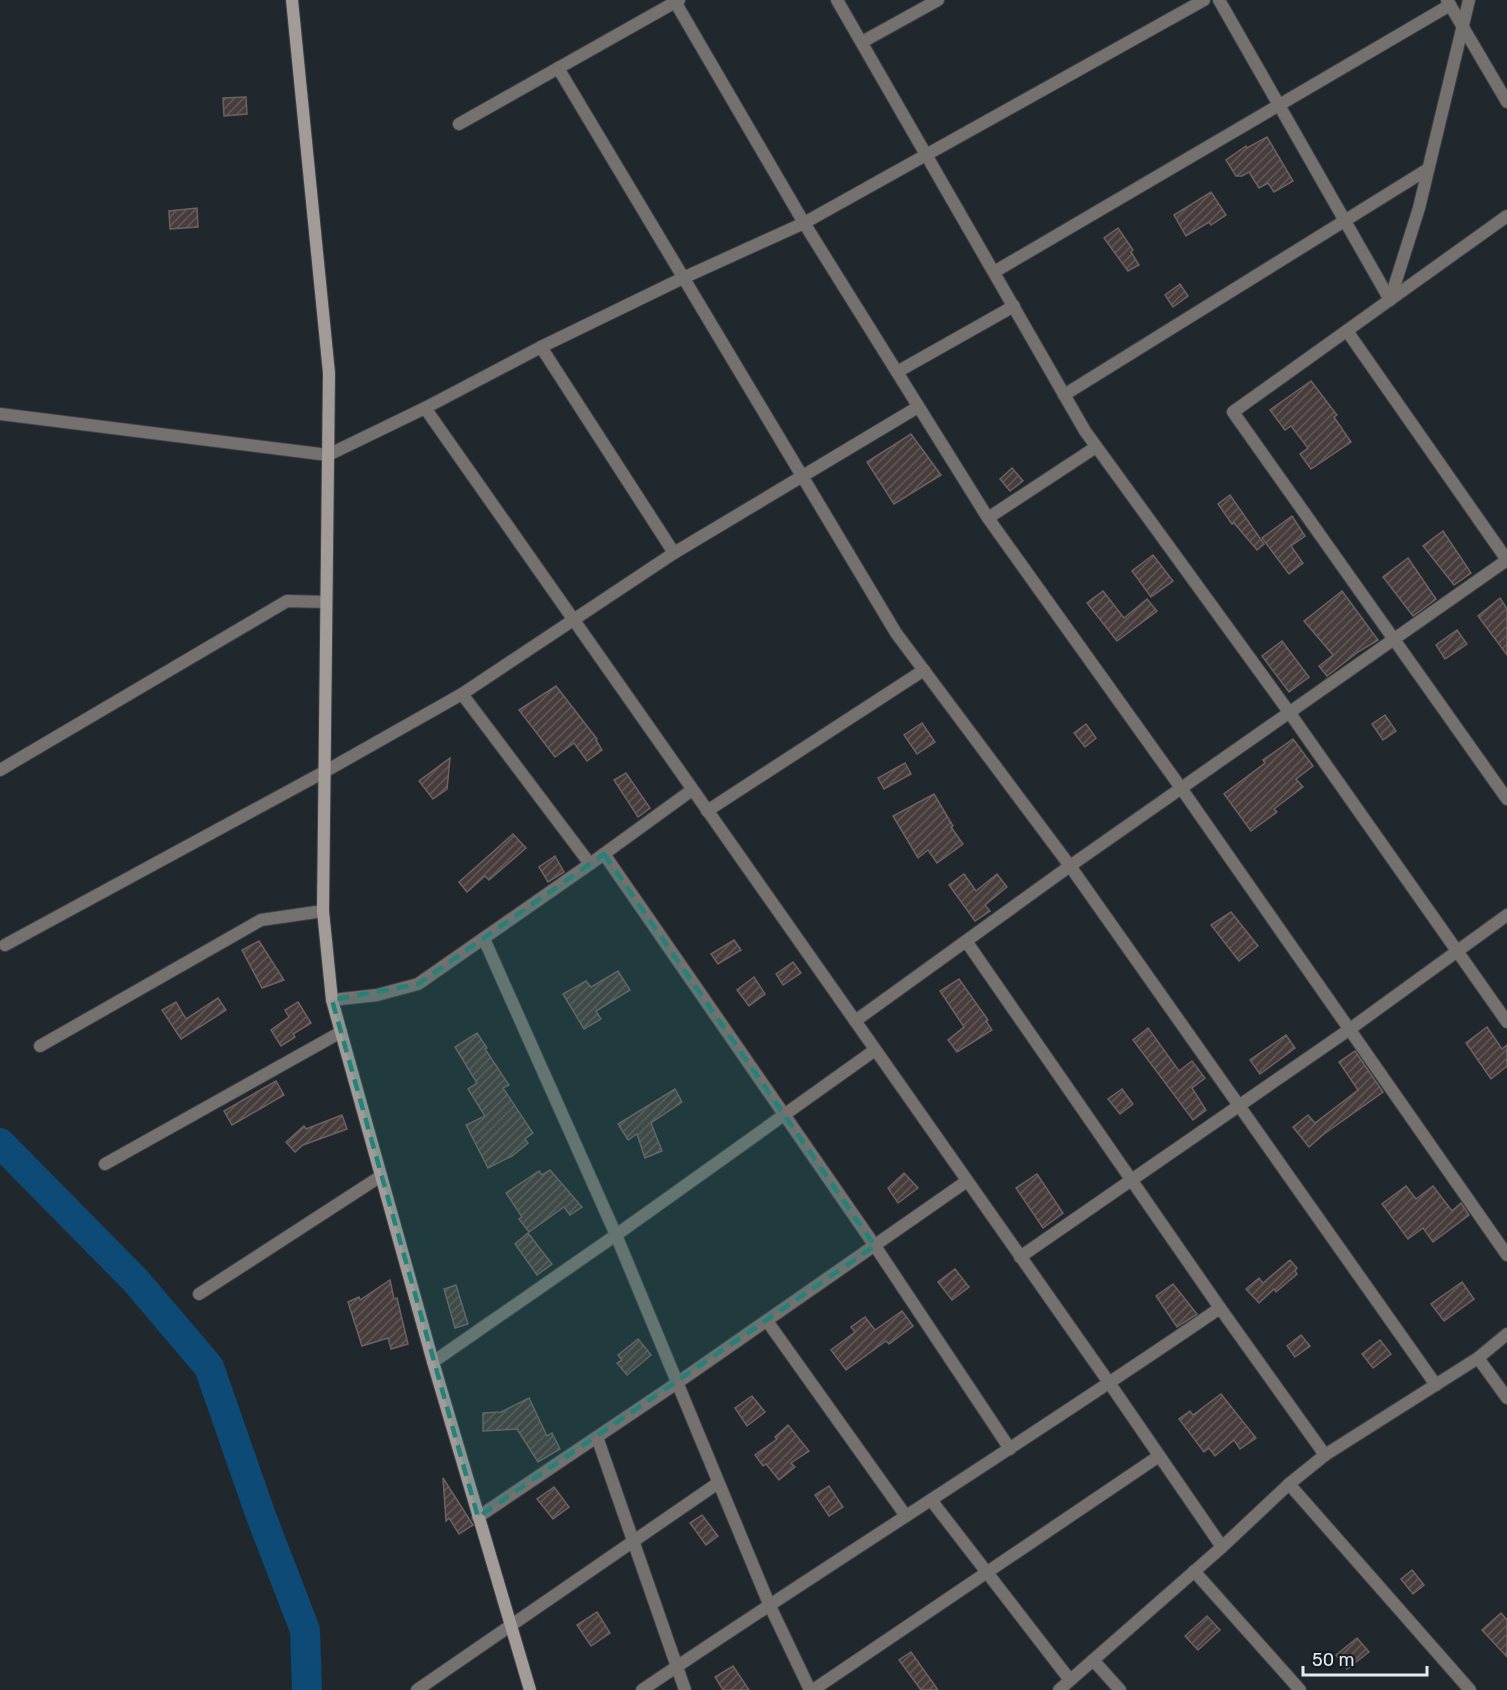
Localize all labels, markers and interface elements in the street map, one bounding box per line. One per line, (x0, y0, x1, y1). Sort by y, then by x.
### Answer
scale bar (1303, 1639, 1428, 1677)
text: 50 m (1312, 1649, 1355, 1671)

